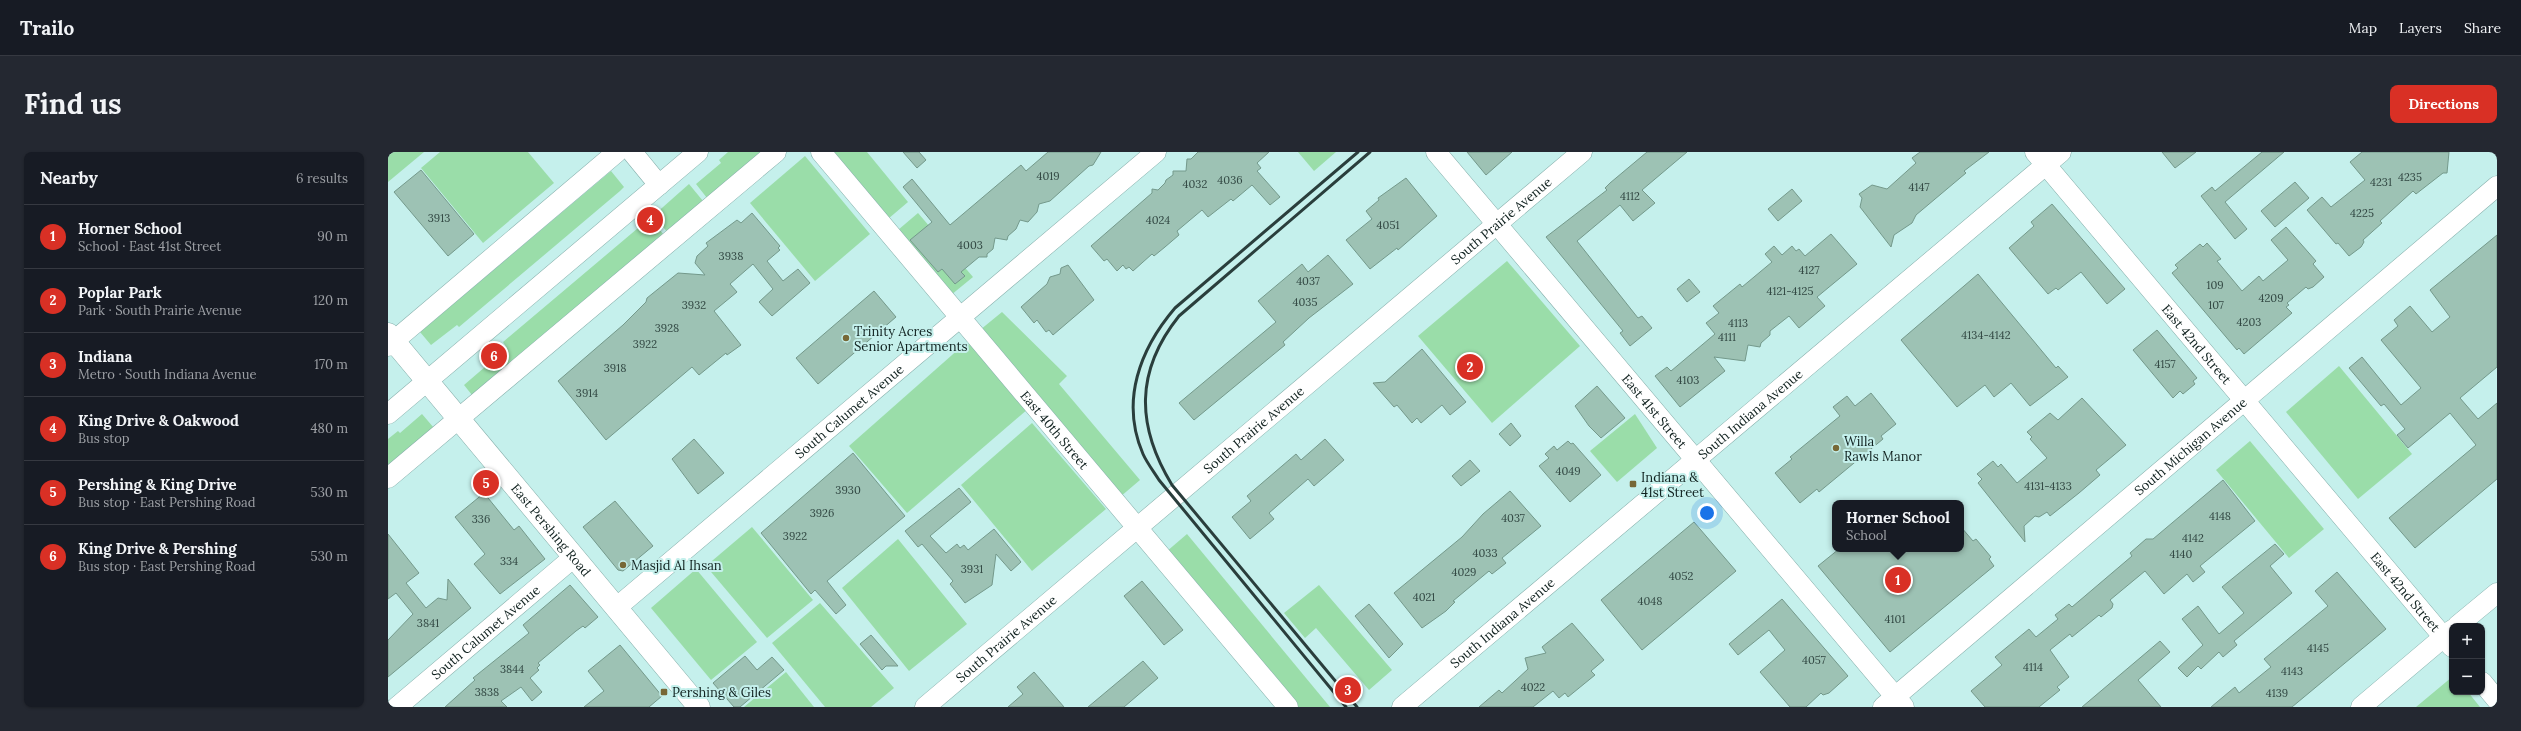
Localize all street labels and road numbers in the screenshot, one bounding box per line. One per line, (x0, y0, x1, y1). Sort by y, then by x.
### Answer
street label: South Prairie Avenue (1447, 173, 1555, 268)
street label: East 42nd Street (2158, 301, 2235, 387)
street label: South Calumet Avenue (791, 360, 907, 462)
street label: South Indiana Avenue (1694, 365, 1806, 463)
street label: East 41st Street (1618, 370, 1691, 452)
street label: South Prairie Avenue (1200, 382, 1307, 477)
street label: East 40th Street (1017, 387, 1093, 473)
street label: South Michigan Avenue (2131, 394, 2250, 499)
street label: East Pershing Road (508, 480, 595, 580)
street label: East 42nd Street (2367, 548, 2444, 635)
street label: South Indiana Avenue (1446, 574, 1558, 671)
street label: South Calumet Avenue (428, 581, 543, 683)
street label: South Prairie Avenue (952, 591, 1060, 686)

